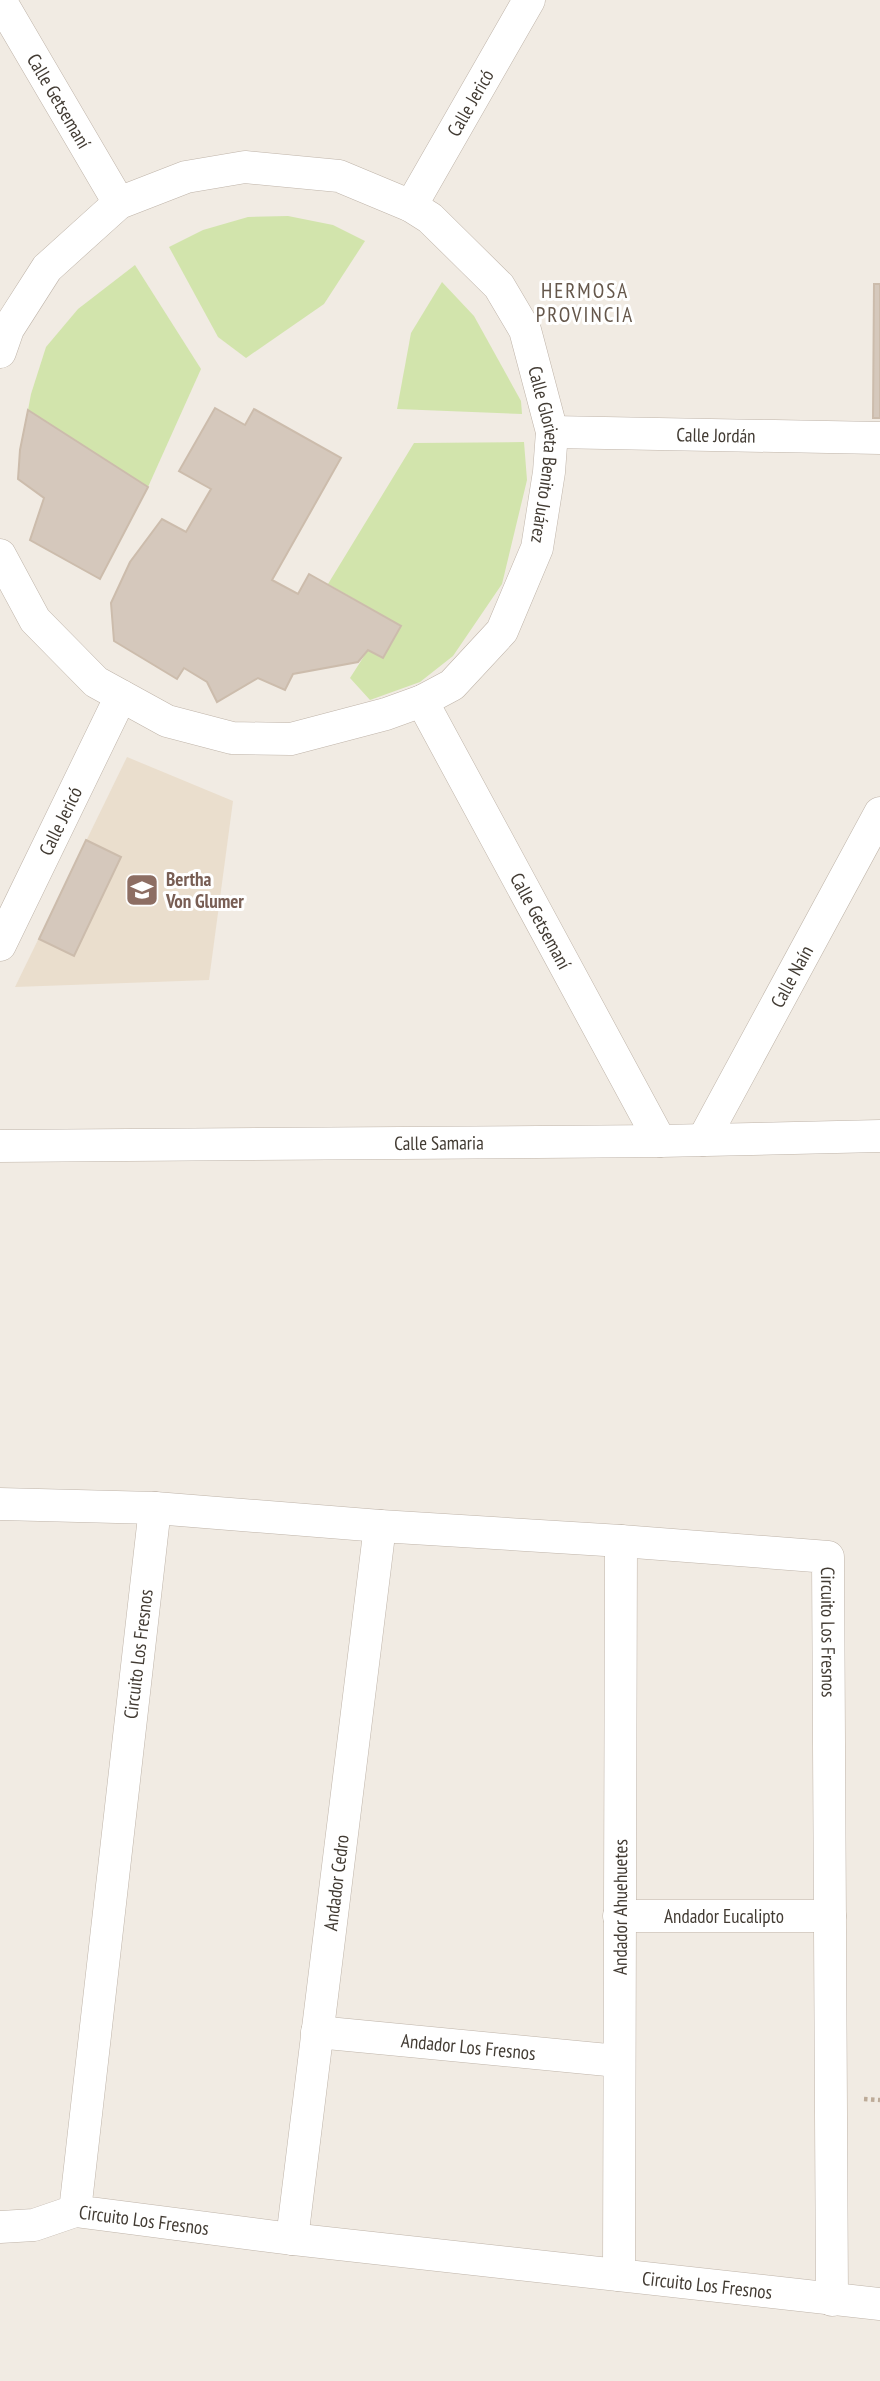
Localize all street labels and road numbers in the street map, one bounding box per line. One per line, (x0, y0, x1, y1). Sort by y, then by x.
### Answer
street label: Calle Getsemaní (22, 49, 96, 153)
street label: Calle Jericó (442, 65, 499, 141)
street label: Calle Glorieta Benito Juárez (523, 363, 564, 545)
street label: Calle Jordán (676, 422, 756, 448)
street label: Calle Jericó (34, 783, 87, 859)
street label: Calle Getsemaní (505, 869, 577, 973)
street label: Calle Naín (765, 941, 818, 1012)
street label: Calle Samaria (394, 1130, 484, 1155)
street label: Circuito Los Fresnos (816, 1567, 841, 1698)
street label: Circuito Los Fresnos (118, 1588, 158, 1720)
street label: Andador Cedro (318, 1833, 354, 1932)
street label: Andador Ahuehuetes (608, 1839, 632, 1975)
street label: Andador Eucalipto (664, 1904, 784, 1928)
street label: Andador Los Fresnos (400, 2028, 537, 2065)
street label: Circuito Los Fresnos (78, 2200, 210, 2240)
street label: Circuito Los Fresnos (641, 2266, 773, 2304)

